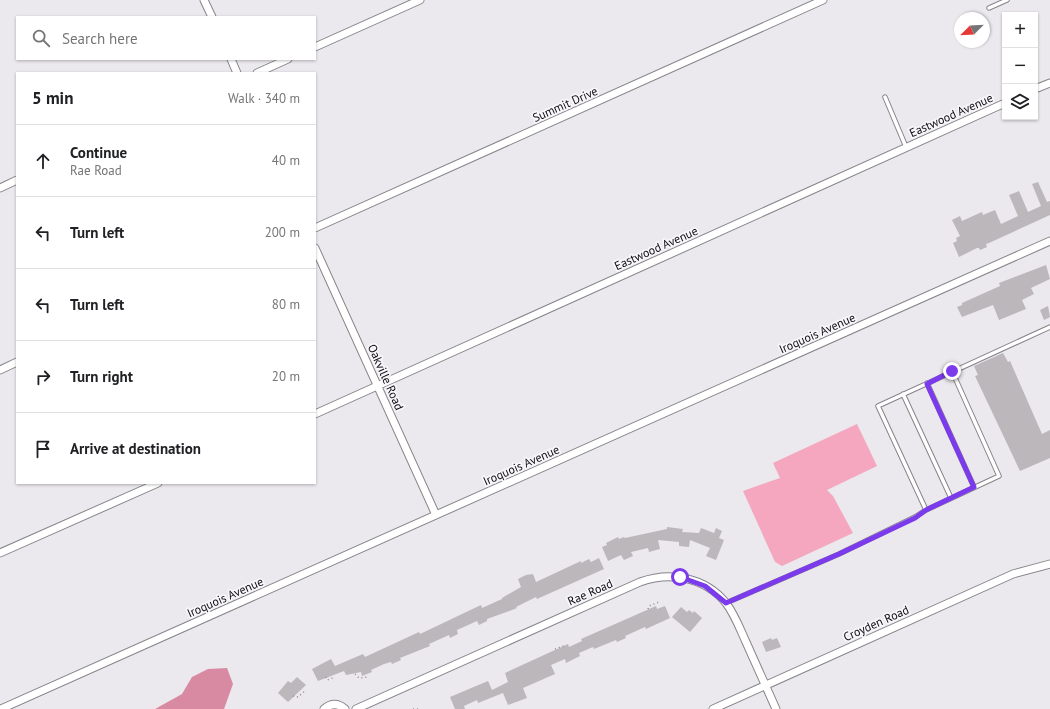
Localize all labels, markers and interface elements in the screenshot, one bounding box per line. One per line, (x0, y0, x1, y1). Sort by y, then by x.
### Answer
north arrow (954, 12, 990, 48)
map controls (1002, 12, 1038, 120)
button: + (1002, 12, 1038, 48)
search box (16, 16, 316, 60)
icon: search (30, 27, 52, 49)
text: Search here (62, 29, 138, 48)
button: − (1002, 48, 1038, 84)
street label: Summit Drive (530, 83, 600, 125)
button: layers (1002, 84, 1038, 120)
text: 5 min (32, 87, 73, 109)
text: Walk · 340 m (228, 90, 300, 107)
street label: Eastwood Avenue (907, 90, 995, 140)
text: Continue (70, 143, 127, 162)
icon: ahead (32, 150, 54, 172)
text: 40 m (272, 152, 300, 169)
text: Rae Road (70, 162, 122, 179)
icon: left (32, 222, 54, 244)
text: Turn left (70, 223, 124, 242)
street label: Eastwood Avenue (612, 223, 700, 273)
text: 200 m (265, 224, 300, 241)
icon: left (32, 294, 54, 316)
text: Turn left (70, 295, 124, 314)
text: 80 m (272, 296, 300, 313)
street label: Iroquois Avenue (777, 309, 857, 357)
street label: Oakville Road (365, 342, 407, 412)
route end (943, 362, 961, 380)
icon: right (32, 366, 54, 388)
text: Turn right (70, 367, 133, 386)
text: 20 m (272, 368, 300, 385)
icon: arrive (32, 438, 54, 460)
text: Arrive at destination (70, 439, 201, 458)
street label: Iroquois Avenue (481, 441, 561, 489)
route start (671, 568, 689, 586)
street label: Iroquois Avenue (185, 573, 265, 621)
street label: Rae Road (565, 575, 615, 609)
street label: Croyden Road (841, 602, 911, 644)

